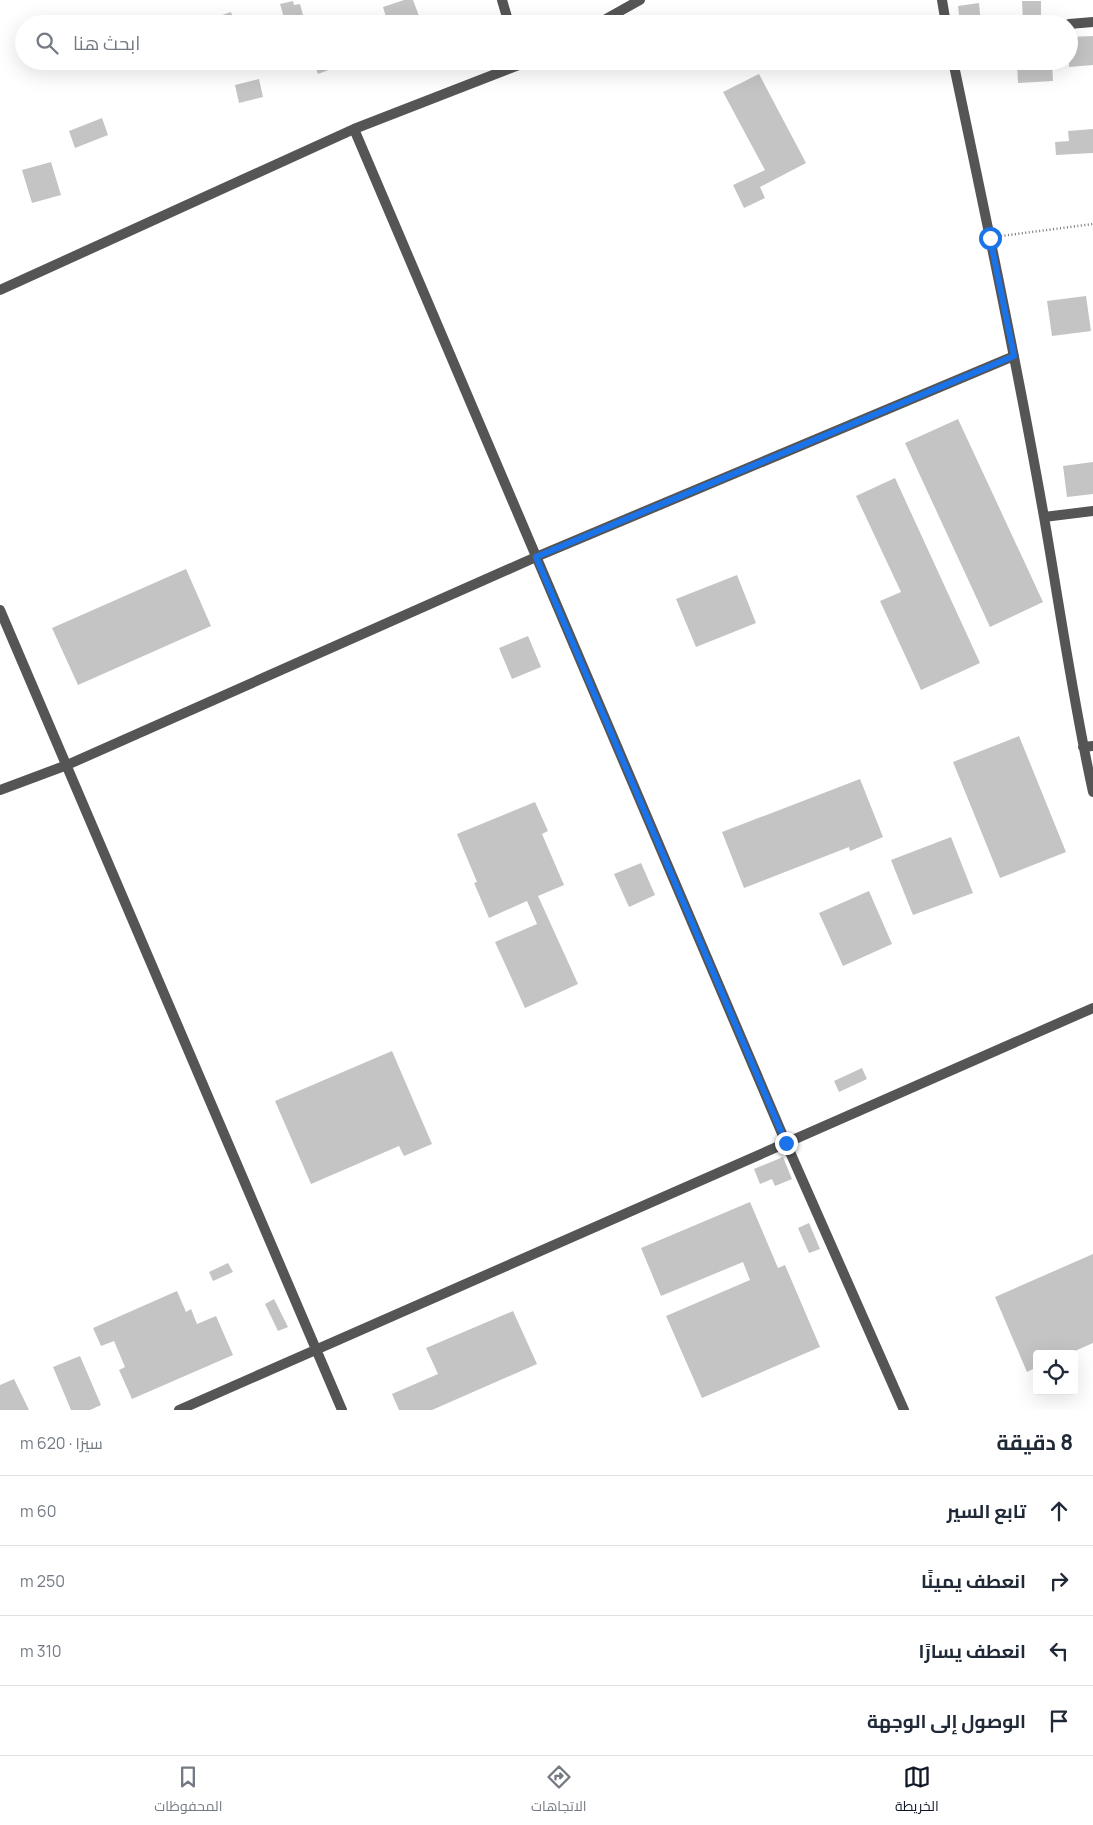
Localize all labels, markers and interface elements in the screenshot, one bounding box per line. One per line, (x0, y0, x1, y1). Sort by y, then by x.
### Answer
search box (15, 15, 1078, 70)
icon: search (33, 29, 61, 57)
text: ابحث هنا (73, 30, 140, 56)
route start (979, 227, 1002, 250)
route end (775, 1132, 798, 1155)
map controls (1033, 1350, 1078, 1395)
button: locate (1033, 1350, 1078, 1395)
text: 8 دقيقة (997, 1428, 1073, 1456)
text: سيرًا · 620 m (20, 1432, 103, 1454)
icon: ahead (1045, 1497, 1073, 1525)
text: تابع السير (947, 1498, 1026, 1524)
text: 60 m (20, 1500, 56, 1522)
icon: right (1045, 1567, 1073, 1595)
text: انعطف يمينًا (921, 1568, 1026, 1594)
text: 250 m (20, 1570, 65, 1592)
icon: left (1045, 1637, 1073, 1665)
text: انعطف يسارًا (919, 1638, 1026, 1664)
text: 310 m (20, 1640, 62, 1662)
icon: arrive (1045, 1707, 1073, 1735)
text: الوصول إلى الوجهة (867, 1708, 1026, 1734)
tab: المحفوظات (154, 1763, 222, 1819)
tab: الاتجاهات (531, 1763, 586, 1819)
tab: الخريطة (895, 1763, 939, 1819)

